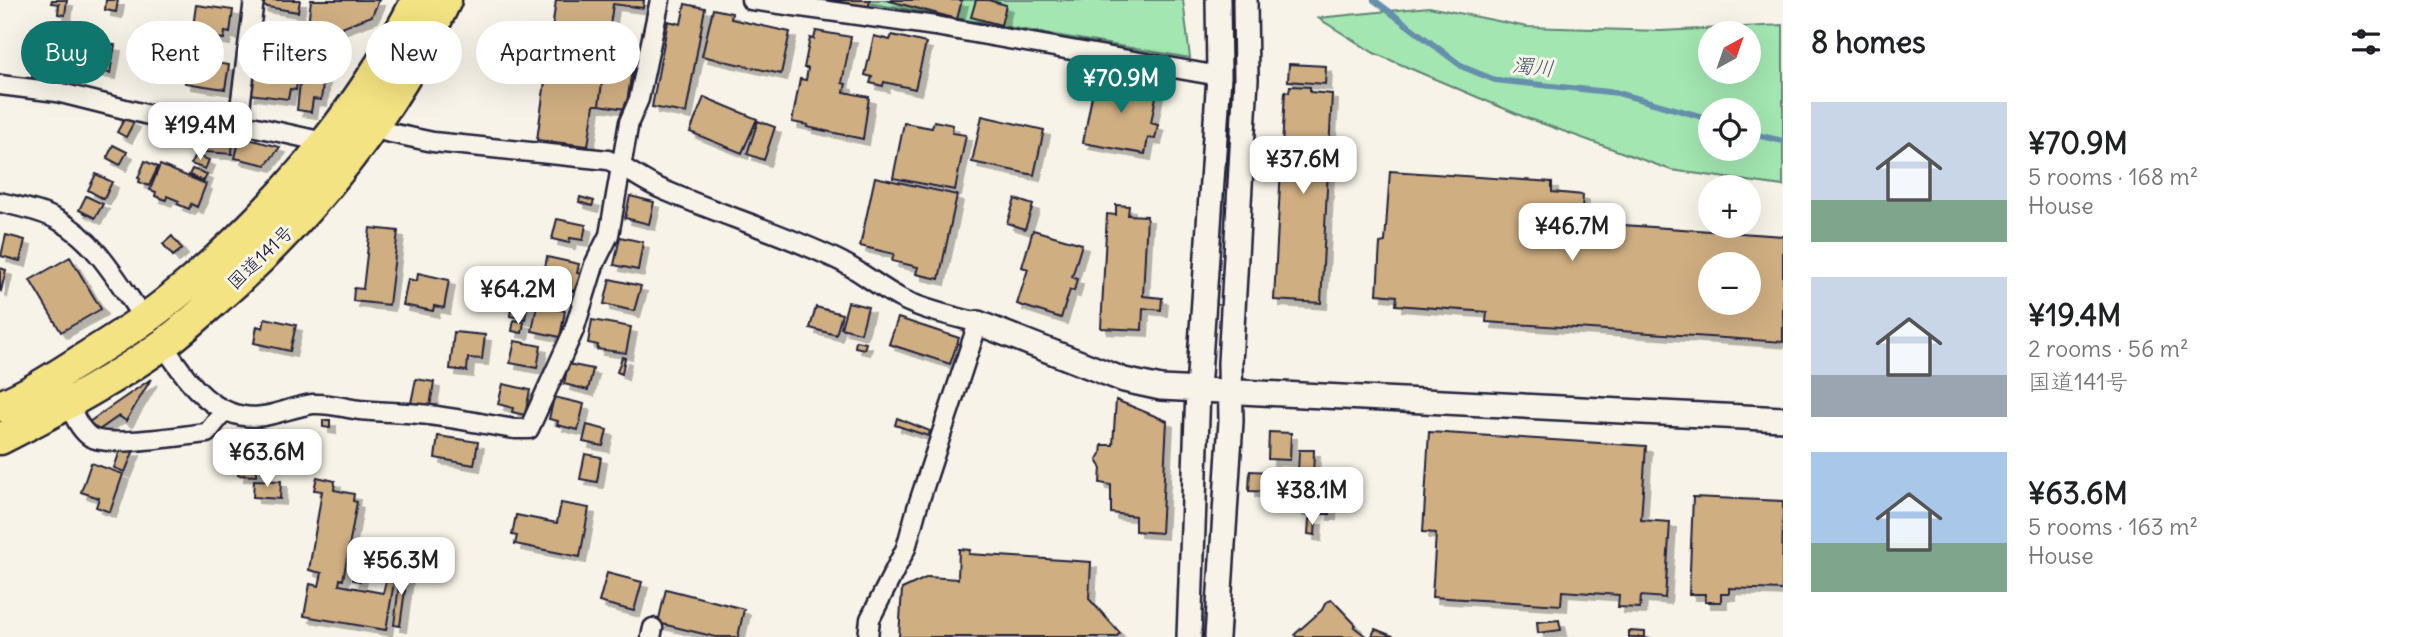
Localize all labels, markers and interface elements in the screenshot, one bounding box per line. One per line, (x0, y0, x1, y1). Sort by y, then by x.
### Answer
chip: Buy (21, 21, 112, 84)
chip: Rent (126, 21, 224, 84)
chip: Filters (238, 21, 352, 84)
chip: New (366, 21, 462, 84)
chip: Apartment (476, 21, 640, 84)
north arrow (1698, 21, 1760, 84)
map controls (1698, 21, 1761, 315)
text: 8 homes (1811, 23, 1926, 61)
icon: filters (2347, 23, 2385, 61)
water label: 濁川 (1511, 51, 1555, 82)
pin: ¥70.9M (1064, 55, 1178, 115)
text: ¥70.9M (1083, 63, 1159, 92)
button: locate (1698, 98, 1761, 161)
pin: ¥19.4M (143, 102, 257, 162)
text: ¥19.4M (164, 110, 236, 139)
text: ¥70.9M (2028, 124, 2128, 162)
icon: home (1867, 130, 1951, 214)
pin: ¥37.6M (1246, 136, 1360, 196)
text: ¥37.6M (1266, 144, 1340, 173)
text: 5 rooms · 168 m² (2028, 162, 2198, 191)
button: + (1698, 175, 1761, 238)
text: House (2028, 191, 2094, 220)
pin: ¥46.7M (1515, 204, 1629, 263)
text: ¥46.7M (1535, 211, 1609, 240)
street label: 国道141号 (222, 220, 298, 294)
button: − (1698, 252, 1761, 315)
pin: ¥64.2M (461, 266, 575, 326)
text: ¥64.2M (480, 274, 556, 303)
text: ¥19.4M (2028, 296, 2121, 334)
icon: home (1867, 305, 1951, 389)
text: 2 rooms · 56 m² (2028, 334, 2189, 363)
text: 国道141号 (2028, 367, 2128, 396)
pin: ¥63.6M (210, 430, 324, 489)
text: ¥63.6M (229, 437, 305, 466)
pin: ¥38.1M (1255, 468, 1369, 527)
text: ¥63.6M (2028, 474, 2128, 512)
text: ¥38.1M (1276, 475, 1348, 504)
icon: home (1867, 480, 1951, 564)
text: 5 rooms · 163 m² (2028, 512, 2198, 541)
pin: ¥56.3M (344, 538, 458, 597)
text: House (2028, 541, 2094, 570)
text: ¥56.3M (363, 545, 439, 574)

